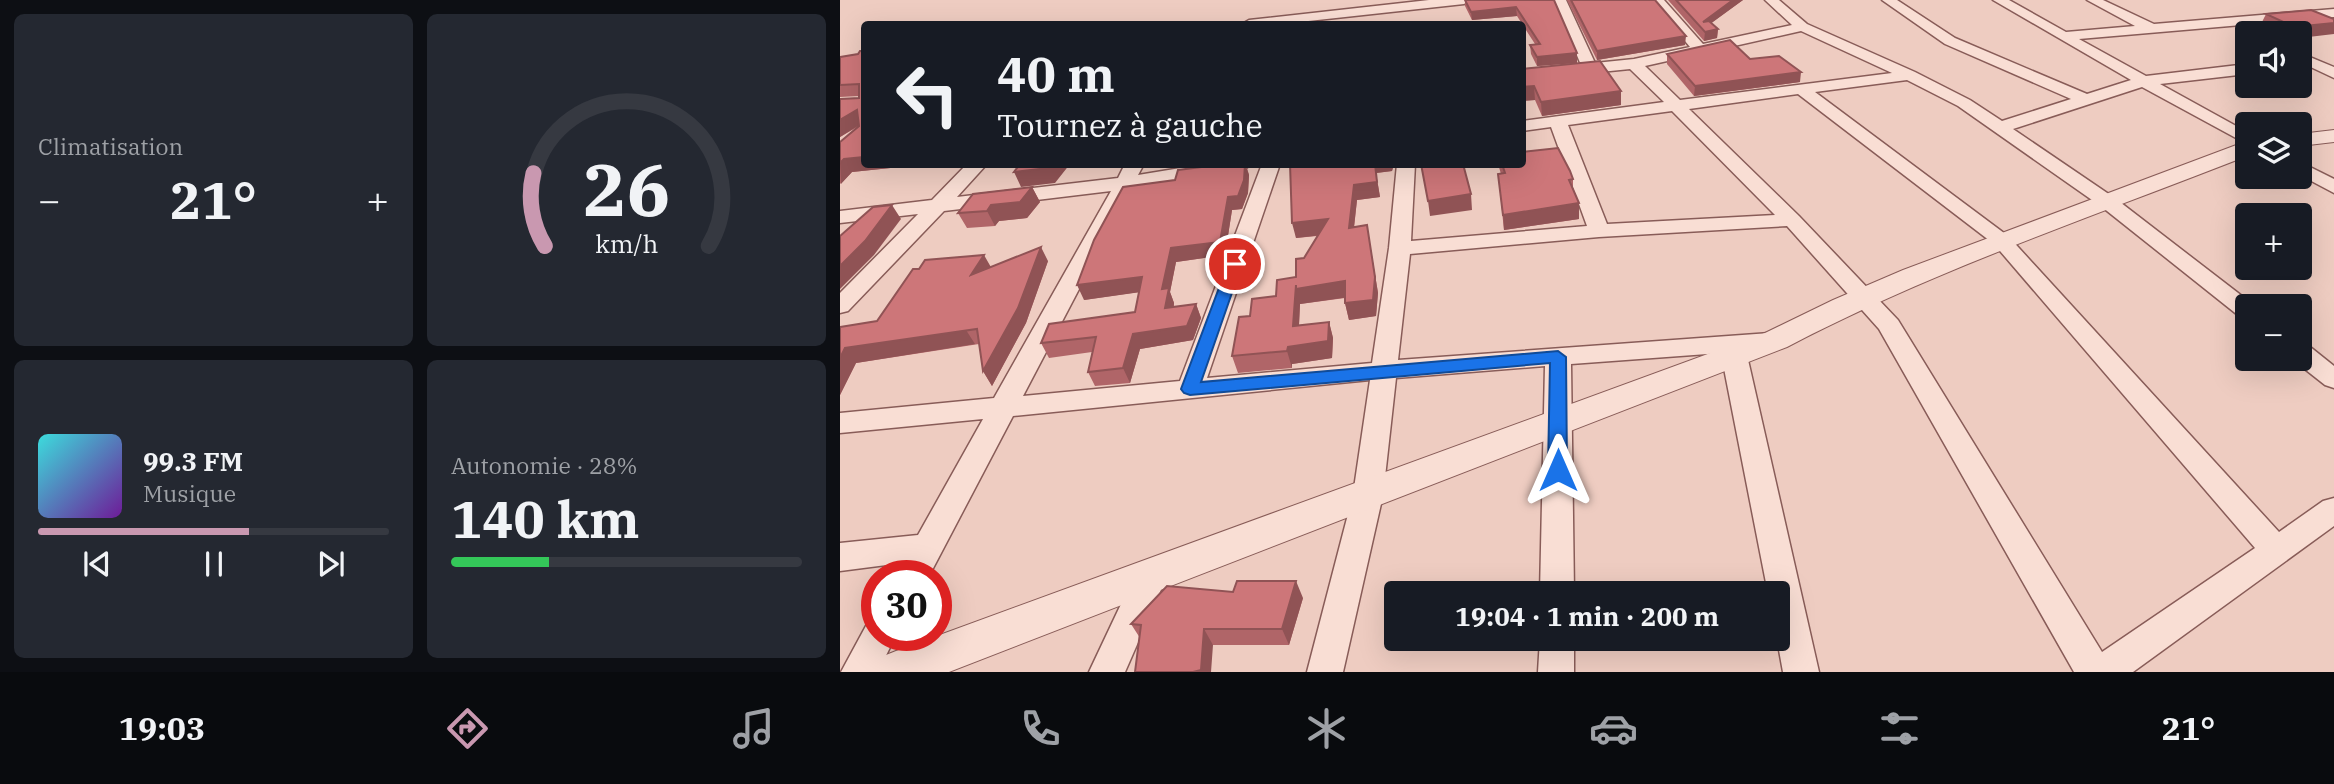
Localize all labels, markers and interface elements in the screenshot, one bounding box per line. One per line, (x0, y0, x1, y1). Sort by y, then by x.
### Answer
map controls (2235, 21, 2312, 371)
button: sound (2235, 21, 2312, 98)
text: 40 m (997, 42, 1115, 105)
icon: left (882, 49, 973, 140)
text: Tournez à gauche (997, 104, 1263, 146)
button: layers (2235, 112, 2312, 189)
text: Climatisation (38, 131, 183, 161)
text: 26 (583, 141, 670, 236)
text: 21° (170, 166, 257, 233)
text: − (38, 175, 61, 224)
text: + (366, 175, 389, 224)
button: + (2235, 203, 2312, 280)
text: km/h (595, 227, 658, 260)
pin (1205, 234, 1265, 294)
icon: arrive (1216, 245, 1254, 283)
button: − (2235, 294, 2312, 371)
position arrow (1521, 433, 1595, 507)
text: 99.3 FM (143, 444, 243, 478)
text: Autonomie · 28% (451, 450, 638, 480)
text: Musique (143, 478, 236, 508)
text: 140 km (451, 485, 640, 552)
icon: previous (78, 545, 116, 583)
icon: pause (195, 545, 233, 583)
icon: next (312, 545, 350, 583)
speed limit sign: 30 (861, 560, 952, 651)
text: 19:04 · 1 min · 200 m (1455, 599, 1719, 633)
icon: directions (443, 704, 492, 753)
icon: music (729, 704, 778, 753)
icon: phone (1016, 704, 1065, 753)
icon: climate (1302, 704, 1351, 753)
icon: car (1589, 704, 1638, 753)
icon: filters (1875, 704, 1924, 753)
text: 19:03 (119, 707, 205, 749)
text: 21° (2162, 707, 2215, 749)

